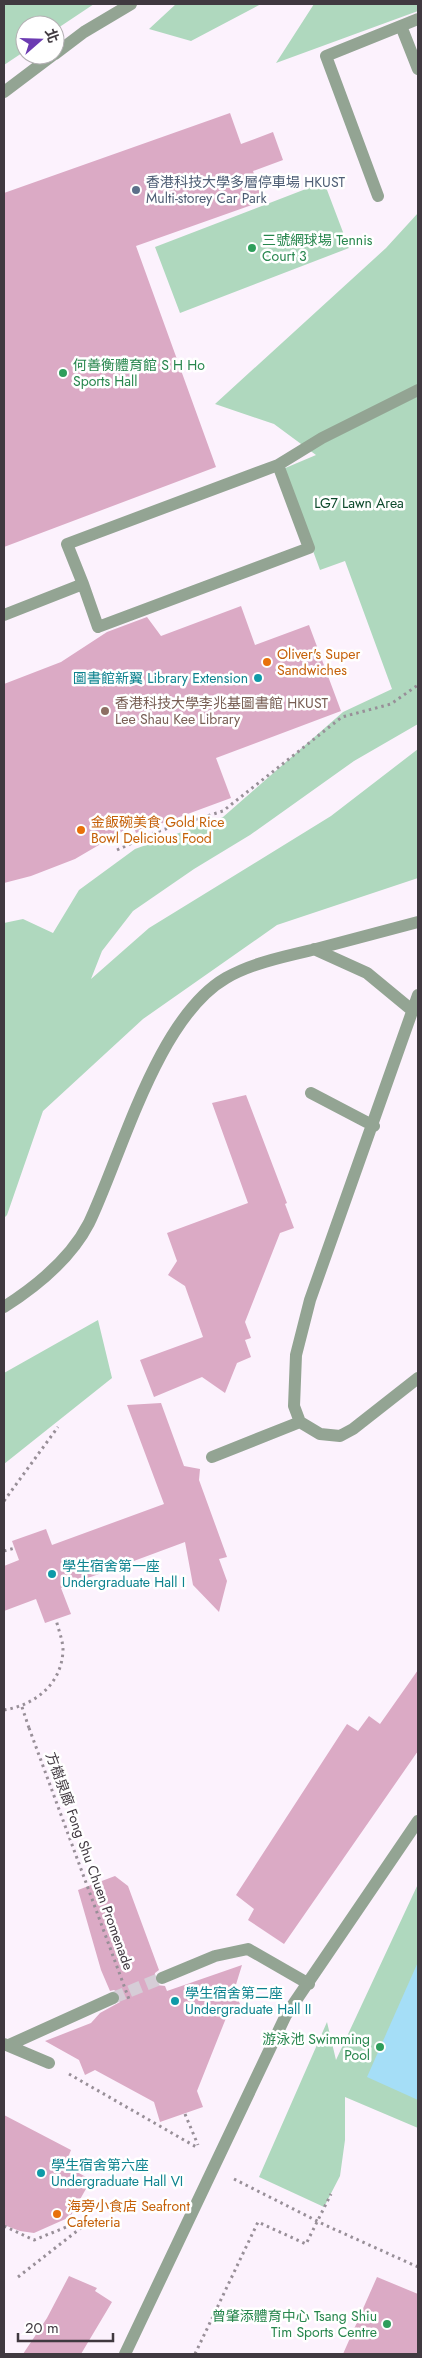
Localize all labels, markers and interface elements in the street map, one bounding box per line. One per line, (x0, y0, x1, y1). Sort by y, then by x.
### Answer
north arrow (15, 15, 65, 65)
text: 北 (40, 26, 64, 46)
place label: 香港科技大學多層停車場 HKUST Multi-storey Car Park (146, 172, 346, 208)
marker: 香港科技大學多層停車場 HKUST Multi-storey Car Park (130, 184, 142, 196)
place label: 三號網球場 Tennis Court 3 (262, 230, 373, 266)
marker: 三號網球場 Tennis Court 3 (246, 242, 258, 254)
place label: 何善衡體育館 S H Ho Sports Hall (73, 355, 205, 391)
marker: 何善衡體育館 S H Ho Sports Hall (57, 367, 69, 379)
park label: LG7 Lawn Area (314, 493, 404, 513)
place label: Oliver's Super Sandwiches (277, 644, 361, 680)
marker: Oliver's Super Sandwiches (261, 656, 273, 668)
place label: 圖書館新翼 Library Extension (73, 668, 248, 688)
marker: 圖書館新翼 Library Extension (252, 672, 264, 684)
place label: 香港科技大學李兆基圖書館 HKUST Lee Shau Kee Library (115, 693, 329, 729)
marker: 香港科技大學李兆基圖書館 HKUST Lee Shau Kee Library (99, 705, 111, 717)
place label: 金飯碗美食 Gold Rice Bowl Delicious Food (91, 812, 224, 848)
marker: 金飯碗美食 Gold Rice Bowl Delicious Food (75, 824, 87, 836)
place label: 學生宿舍第一座 Undergraduate Hall I (62, 1556, 185, 1592)
marker: 學生宿舍第一座 Undergraduate Hall I (46, 1568, 58, 1580)
street label: 方樹泉廊 Fong Shu Chuen Promenade (41, 1749, 139, 1973)
place label: 學生宿舍第二座 Undergraduate Hall II (185, 1983, 312, 2019)
marker: 學生宿舍第二座 Undergraduate Hall II (169, 1995, 181, 2007)
place label: 游泳池 Swimming Pool (262, 2029, 370, 2065)
marker: 游泳池 Swimming Pool (374, 2041, 386, 2053)
place label: 學生宿舍第六座 Undergraduate Hall VI (51, 2155, 183, 2191)
marker: 學生宿舍第六座 Undergraduate Hall VI (35, 2167, 47, 2179)
place label: 海旁小食店 Seafront Cafeteria (67, 2196, 190, 2232)
marker: 海旁小食店 Seafront Cafeteria (51, 2208, 63, 2220)
place label: 曾肇添體育中心 Tsang Shiu Tim Sports Centre (212, 2306, 377, 2342)
scale bar (18, 2310, 112, 2342)
text: 20 m (25, 2317, 59, 2339)
marker: 曾肇添體育中心 Tsang Shiu Tim Sports Centre (381, 2318, 393, 2330)

